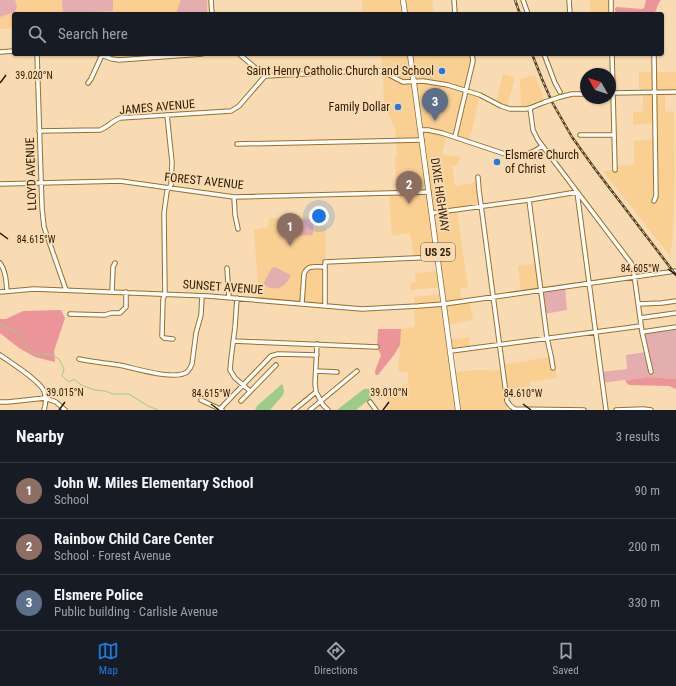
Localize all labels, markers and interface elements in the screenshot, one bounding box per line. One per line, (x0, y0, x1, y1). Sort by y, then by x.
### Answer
search box (12, 12, 664, 56)
icon: search (26, 23, 48, 45)
text: Search here (58, 25, 128, 43)
place label: Saint Henry Catholic Church and School (246, 64, 434, 78)
marker: Saint Henry Catholic Church and School (437, 66, 447, 76)
north arrow (580, 68, 616, 104)
text: 39.020°N (15, 70, 53, 81)
pin: 3 (422, 88, 448, 121)
street label: JAMES AVENUE (119, 97, 195, 117)
place label: Family Dollar (329, 100, 390, 114)
marker: Family Dollar (393, 102, 403, 112)
street label: LLOYD AVENUE (23, 137, 39, 211)
place label: Elsmere Church of Christ (505, 148, 579, 176)
street label: DIXIE HIGHWAY (428, 157, 452, 234)
marker: Elsmere Church of Christ (492, 157, 502, 167)
street label: FOREST AVENUE (164, 170, 244, 192)
pin: 2 (396, 171, 422, 204)
your location (309, 206, 329, 226)
pin: 1 (277, 213, 303, 246)
text: 84.615°W (17, 234, 56, 245)
road number: US 25 (421, 243, 455, 261)
text: 84.605°W (621, 263, 660, 274)
street label: SUNSET AVENUE (182, 277, 264, 297)
text: 39.015°N (46, 387, 84, 398)
text: 39.010°N (370, 387, 408, 398)
text: 84.615°W (192, 388, 231, 399)
text: 84.610°W (504, 388, 543, 399)
text: Nearby (16, 426, 64, 446)
text: 3 results (616, 429, 660, 444)
text: John W. Miles Elementary School (54, 474, 253, 492)
text: 1 (26, 483, 32, 498)
text: 90 m (634, 483, 660, 498)
text: School (54, 492, 89, 507)
text: Rainbow Child Care Center (54, 530, 214, 548)
text: 2 (26, 539, 32, 554)
text: 200 m (628, 539, 660, 554)
text: School · Forest Avenue (54, 548, 171, 563)
text: Elsmere Police (54, 586, 143, 604)
text: 3 (26, 595, 32, 610)
text: 330 m (628, 595, 660, 610)
text: Public building · Carlisle Avenue (54, 604, 218, 619)
tab: Map (97, 640, 119, 677)
tab: Directions (314, 640, 358, 677)
tab: Saved (553, 640, 579, 677)

